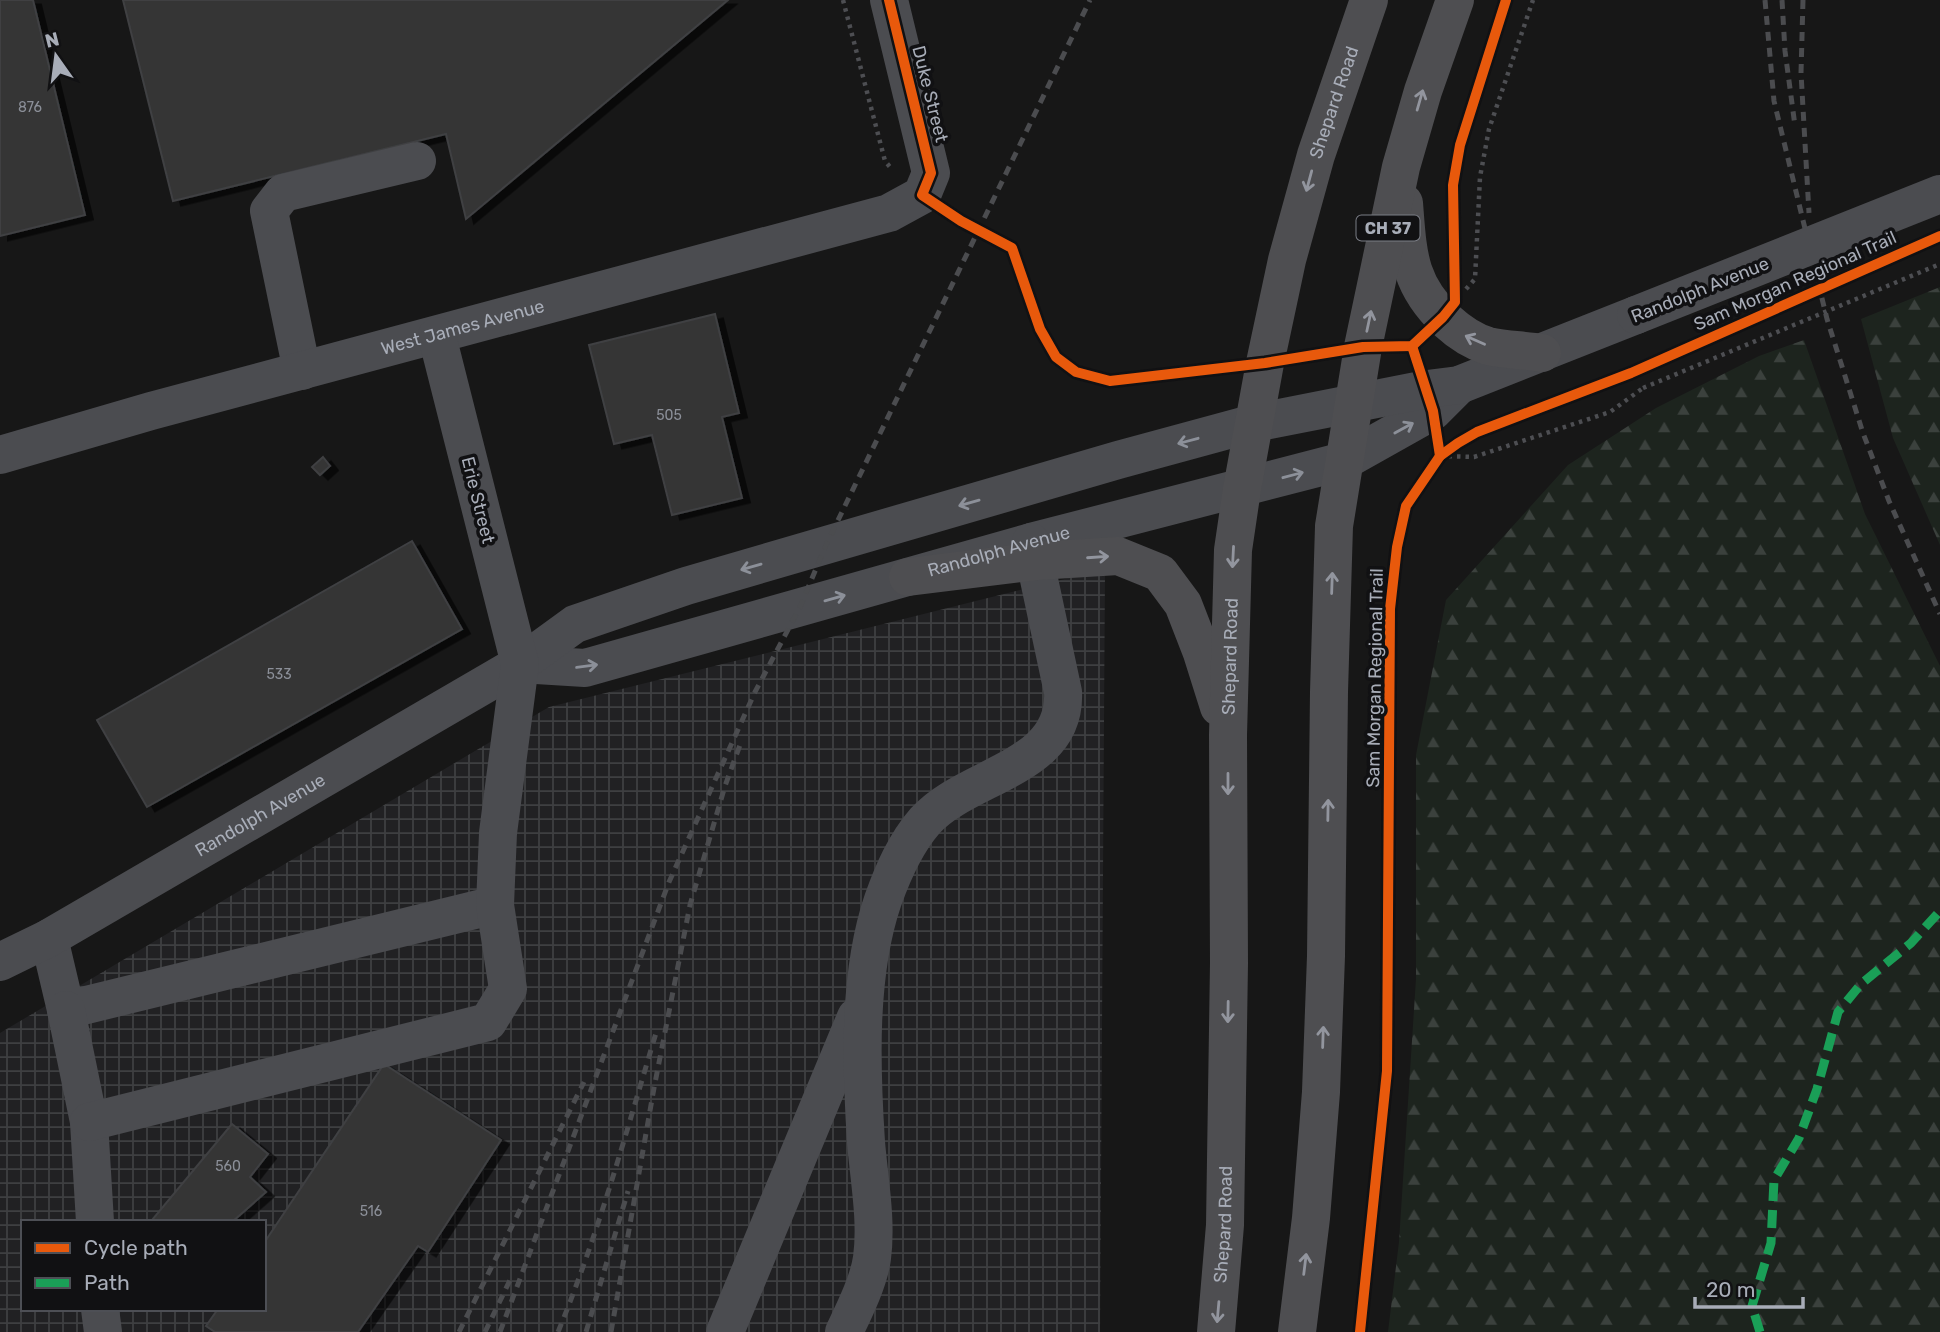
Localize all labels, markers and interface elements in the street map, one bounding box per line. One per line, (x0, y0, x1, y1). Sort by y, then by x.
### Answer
north arrow (21, 21, 91, 91)
text: N (43, 27, 61, 53)
street label: Duke Street (907, 43, 953, 145)
street label: Shepard Road (1305, 43, 1363, 162)
one-way arrow (1415, 89, 1428, 111)
house number: 876 (18, 99, 42, 116)
one-way arrow (1302, 169, 1315, 192)
road number: CH 37 (1356, 216, 1420, 240)
street label: Sam Morgan Regional Trail (1690, 226, 1900, 336)
street label: Randolph Avenue (1628, 252, 1772, 328)
street label: West James Avenue (379, 295, 547, 360)
one-way arrow (1362, 310, 1376, 333)
one-way arrow (1465, 333, 1486, 346)
house number: 505 (656, 407, 682, 424)
one-way arrow (1393, 421, 1413, 435)
one-way arrow (1177, 435, 1200, 448)
street label: Erie Street (457, 454, 499, 546)
one-way arrow (1281, 468, 1304, 481)
one-way arrow (958, 498, 980, 511)
street label: Randolph Avenue (925, 521, 1072, 582)
one-way arrow (1227, 545, 1240, 568)
one-way arrow (1086, 550, 1109, 563)
one-way arrow (740, 561, 763, 574)
street label: Sam Morgan Regional Trail (1362, 568, 1388, 788)
one-way arrow (1325, 571, 1339, 594)
one-way arrow (824, 590, 846, 603)
street label: Shepard Road (1218, 597, 1243, 715)
one-way arrow (575, 659, 598, 672)
house number: 533 (266, 666, 292, 683)
street label: Randolph Avenue (191, 769, 329, 862)
one-way arrow (1222, 772, 1235, 795)
one-way arrow (1321, 799, 1335, 822)
one-way arrow (1221, 1000, 1235, 1023)
one-way arrow (1316, 1026, 1329, 1049)
house number: 560 (215, 1158, 241, 1175)
street label: Shepard Road (1209, 1166, 1237, 1284)
house number: 516 (360, 1203, 382, 1220)
legend (21, 1220, 266, 1311)
text: Cycle path (84, 1235, 188, 1260)
one-way arrow (1299, 1253, 1312, 1276)
scale bar (1695, 1266, 1804, 1310)
text: Path (84, 1270, 130, 1295)
text: 20 m (1706, 1277, 1755, 1302)
one-way arrow (1211, 1301, 1224, 1323)

